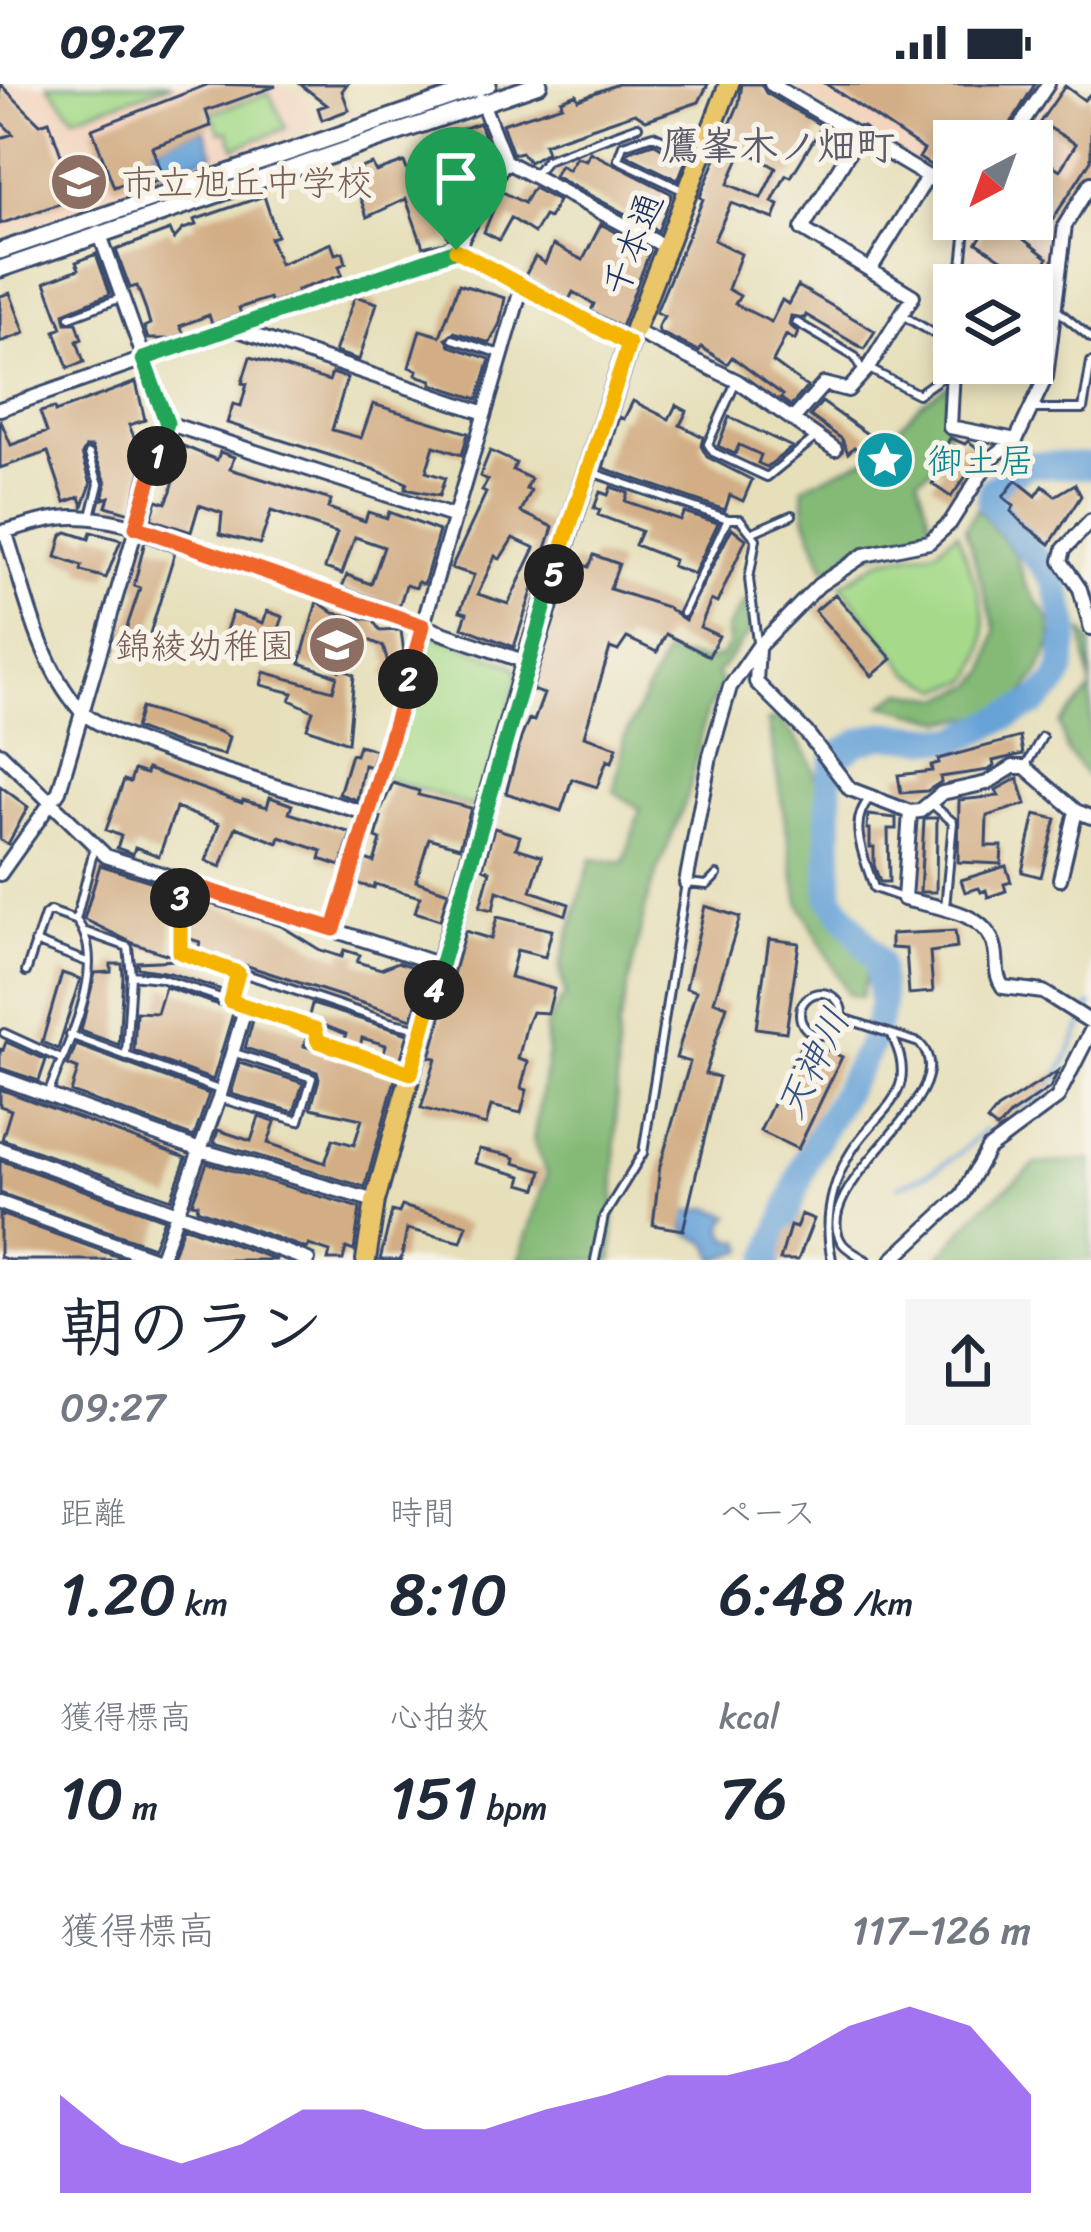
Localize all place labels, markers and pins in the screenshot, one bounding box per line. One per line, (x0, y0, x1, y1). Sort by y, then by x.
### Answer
pin (405, 127, 507, 250)
school or university icon: 市立旭丘中学校 (48, 151, 110, 213)
place label: 市立旭丘中学校 (121, 151, 373, 215)
pin: 1 (127, 426, 187, 486)
place icon: 御土居 (854, 429, 916, 491)
place label: 御土居 (927, 429, 1035, 493)
pin: 5 (524, 544, 584, 604)
place label: 錦綾幼稚園 (115, 614, 295, 678)
school or university icon: 錦綾幼稚園 (306, 614, 368, 676)
pin: 2 (378, 649, 438, 709)
pin: 3 (150, 868, 210, 928)
pin: 4 (404, 960, 464, 1020)

